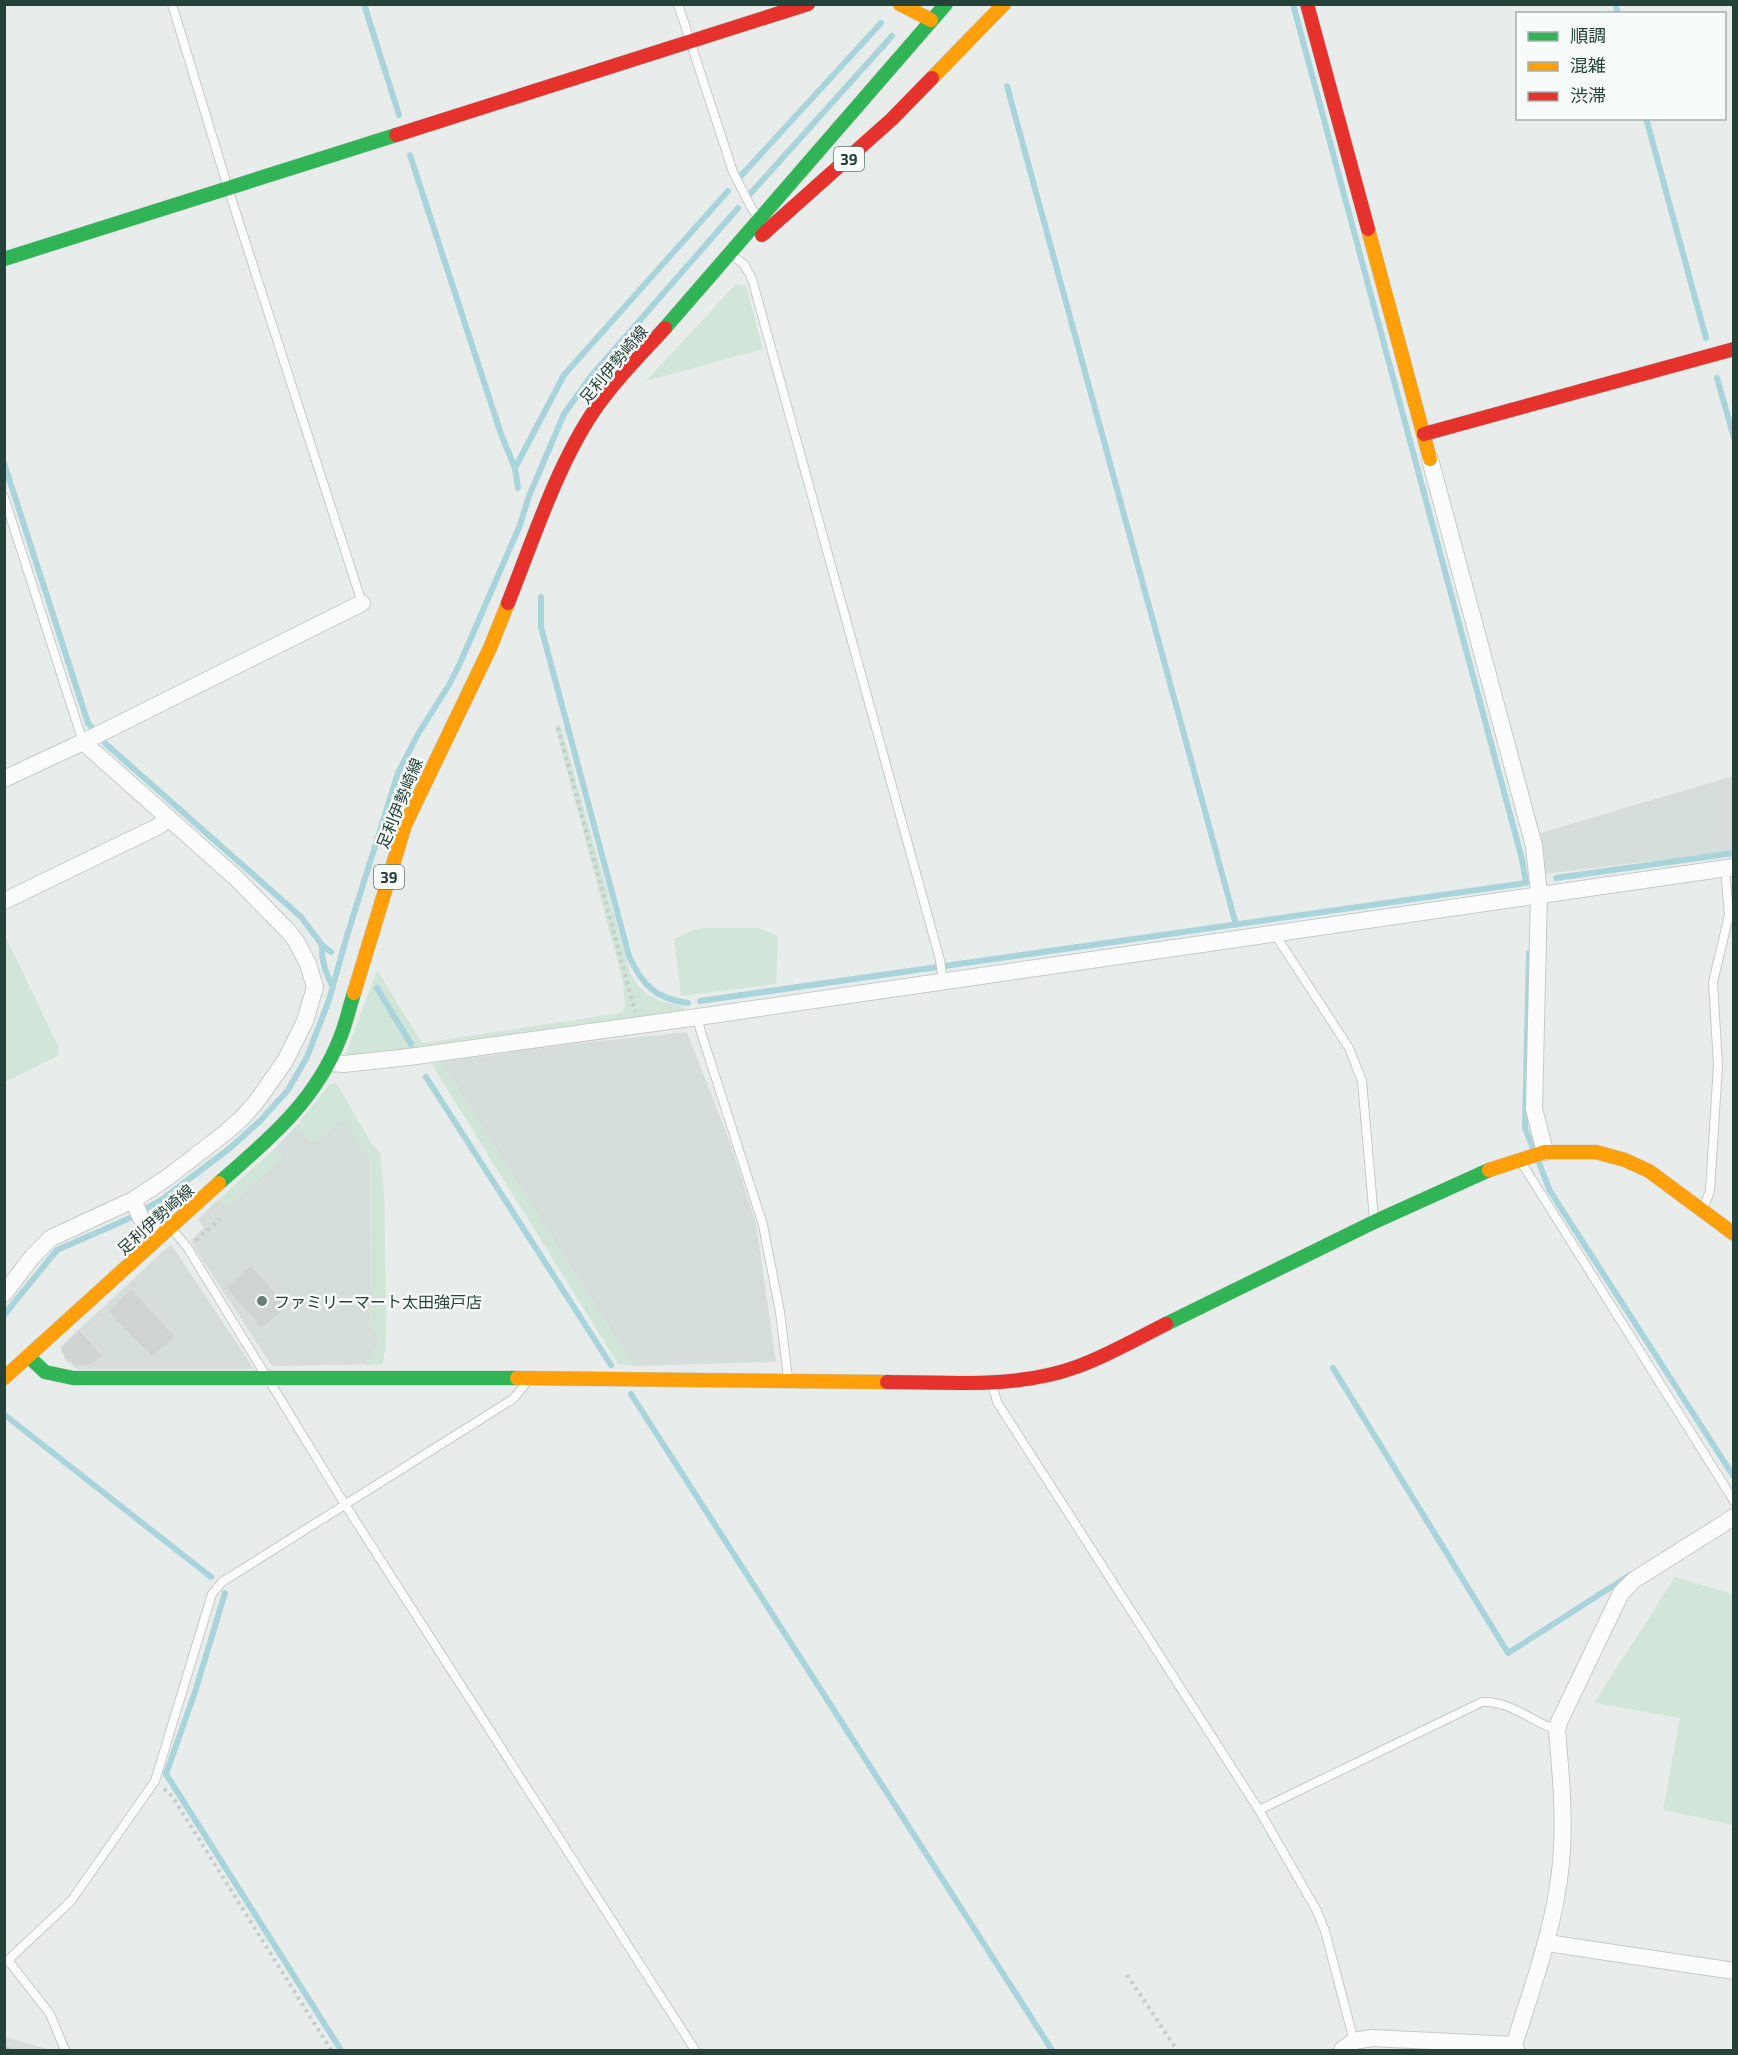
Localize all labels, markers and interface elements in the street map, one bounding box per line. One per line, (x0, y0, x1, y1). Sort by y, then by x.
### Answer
legend (1516, 12, 1726, 120)
text: 順調 (1570, 24, 1606, 46)
text: 混雑 (1570, 54, 1606, 76)
text: 渋滞 (1570, 84, 1606, 106)
road number: 39 (834, 147, 864, 171)
street label: 足利伊勢崎線 (575, 321, 651, 407)
street label: 足利伊勢崎線 (372, 755, 426, 851)
road number: 39 (374, 865, 404, 889)
street label: 足利伊勢崎線 (113, 1180, 197, 1258)
place label: ファミリーマート太田強戸店 (274, 1292, 482, 1311)
marker: ファミリーマート太田強戸店 (255, 1294, 269, 1308)

